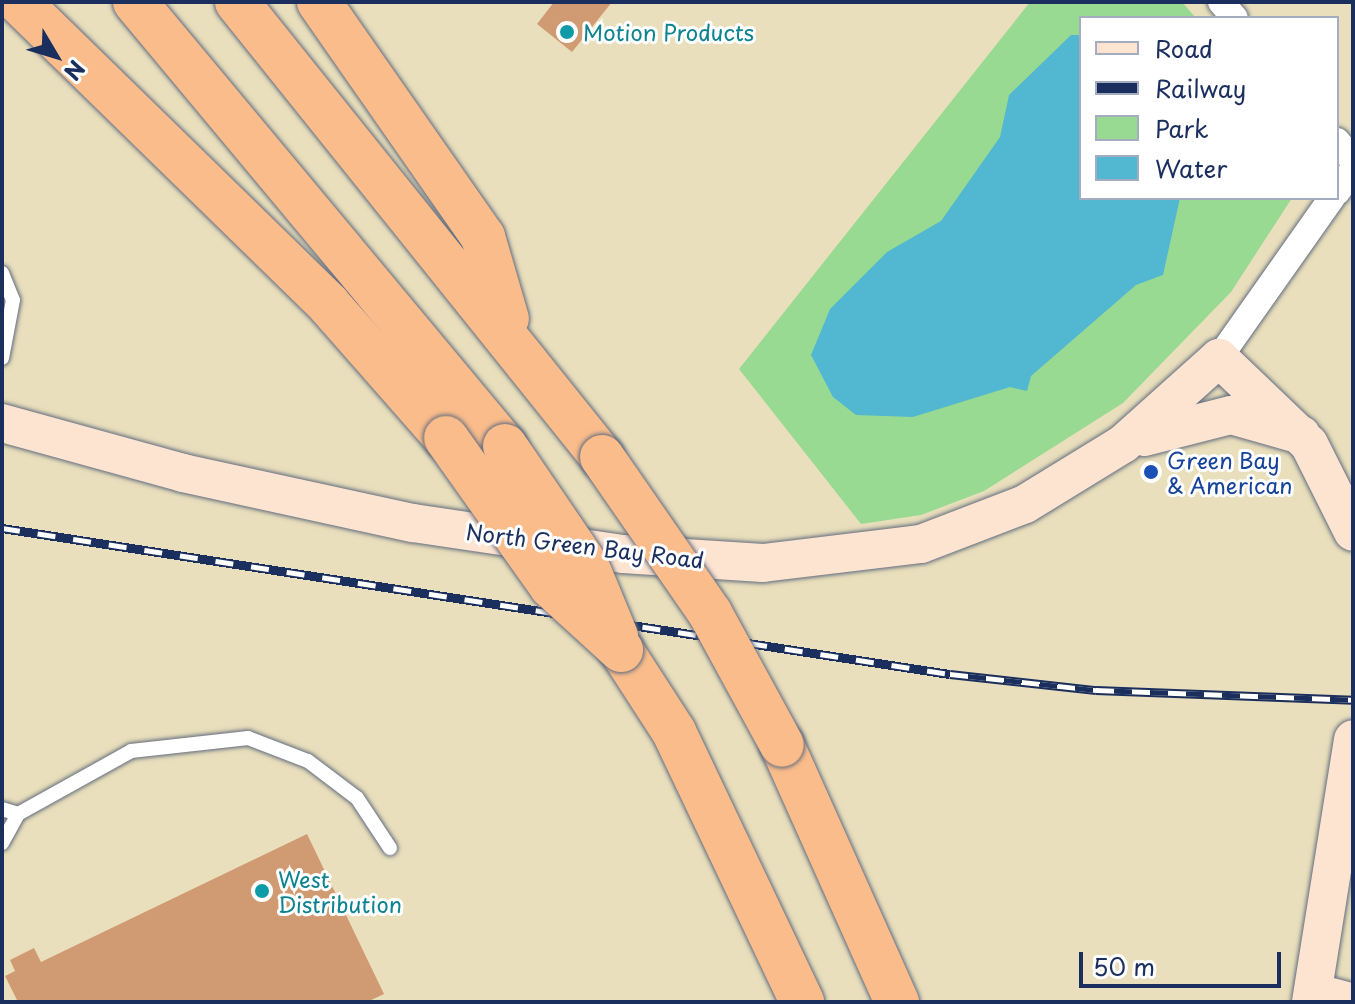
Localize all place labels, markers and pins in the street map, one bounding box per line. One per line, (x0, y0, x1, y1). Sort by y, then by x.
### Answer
place label: Motion Products (583, 19, 754, 45)
marker: Motion Products (558, 23, 576, 41)
place label: Green Bay & American (1167, 446, 1293, 498)
marker: Green Bay & American (1142, 463, 1160, 481)
place label: West Distribution (278, 865, 402, 916)
marker: West Distribution (253, 882, 271, 900)

